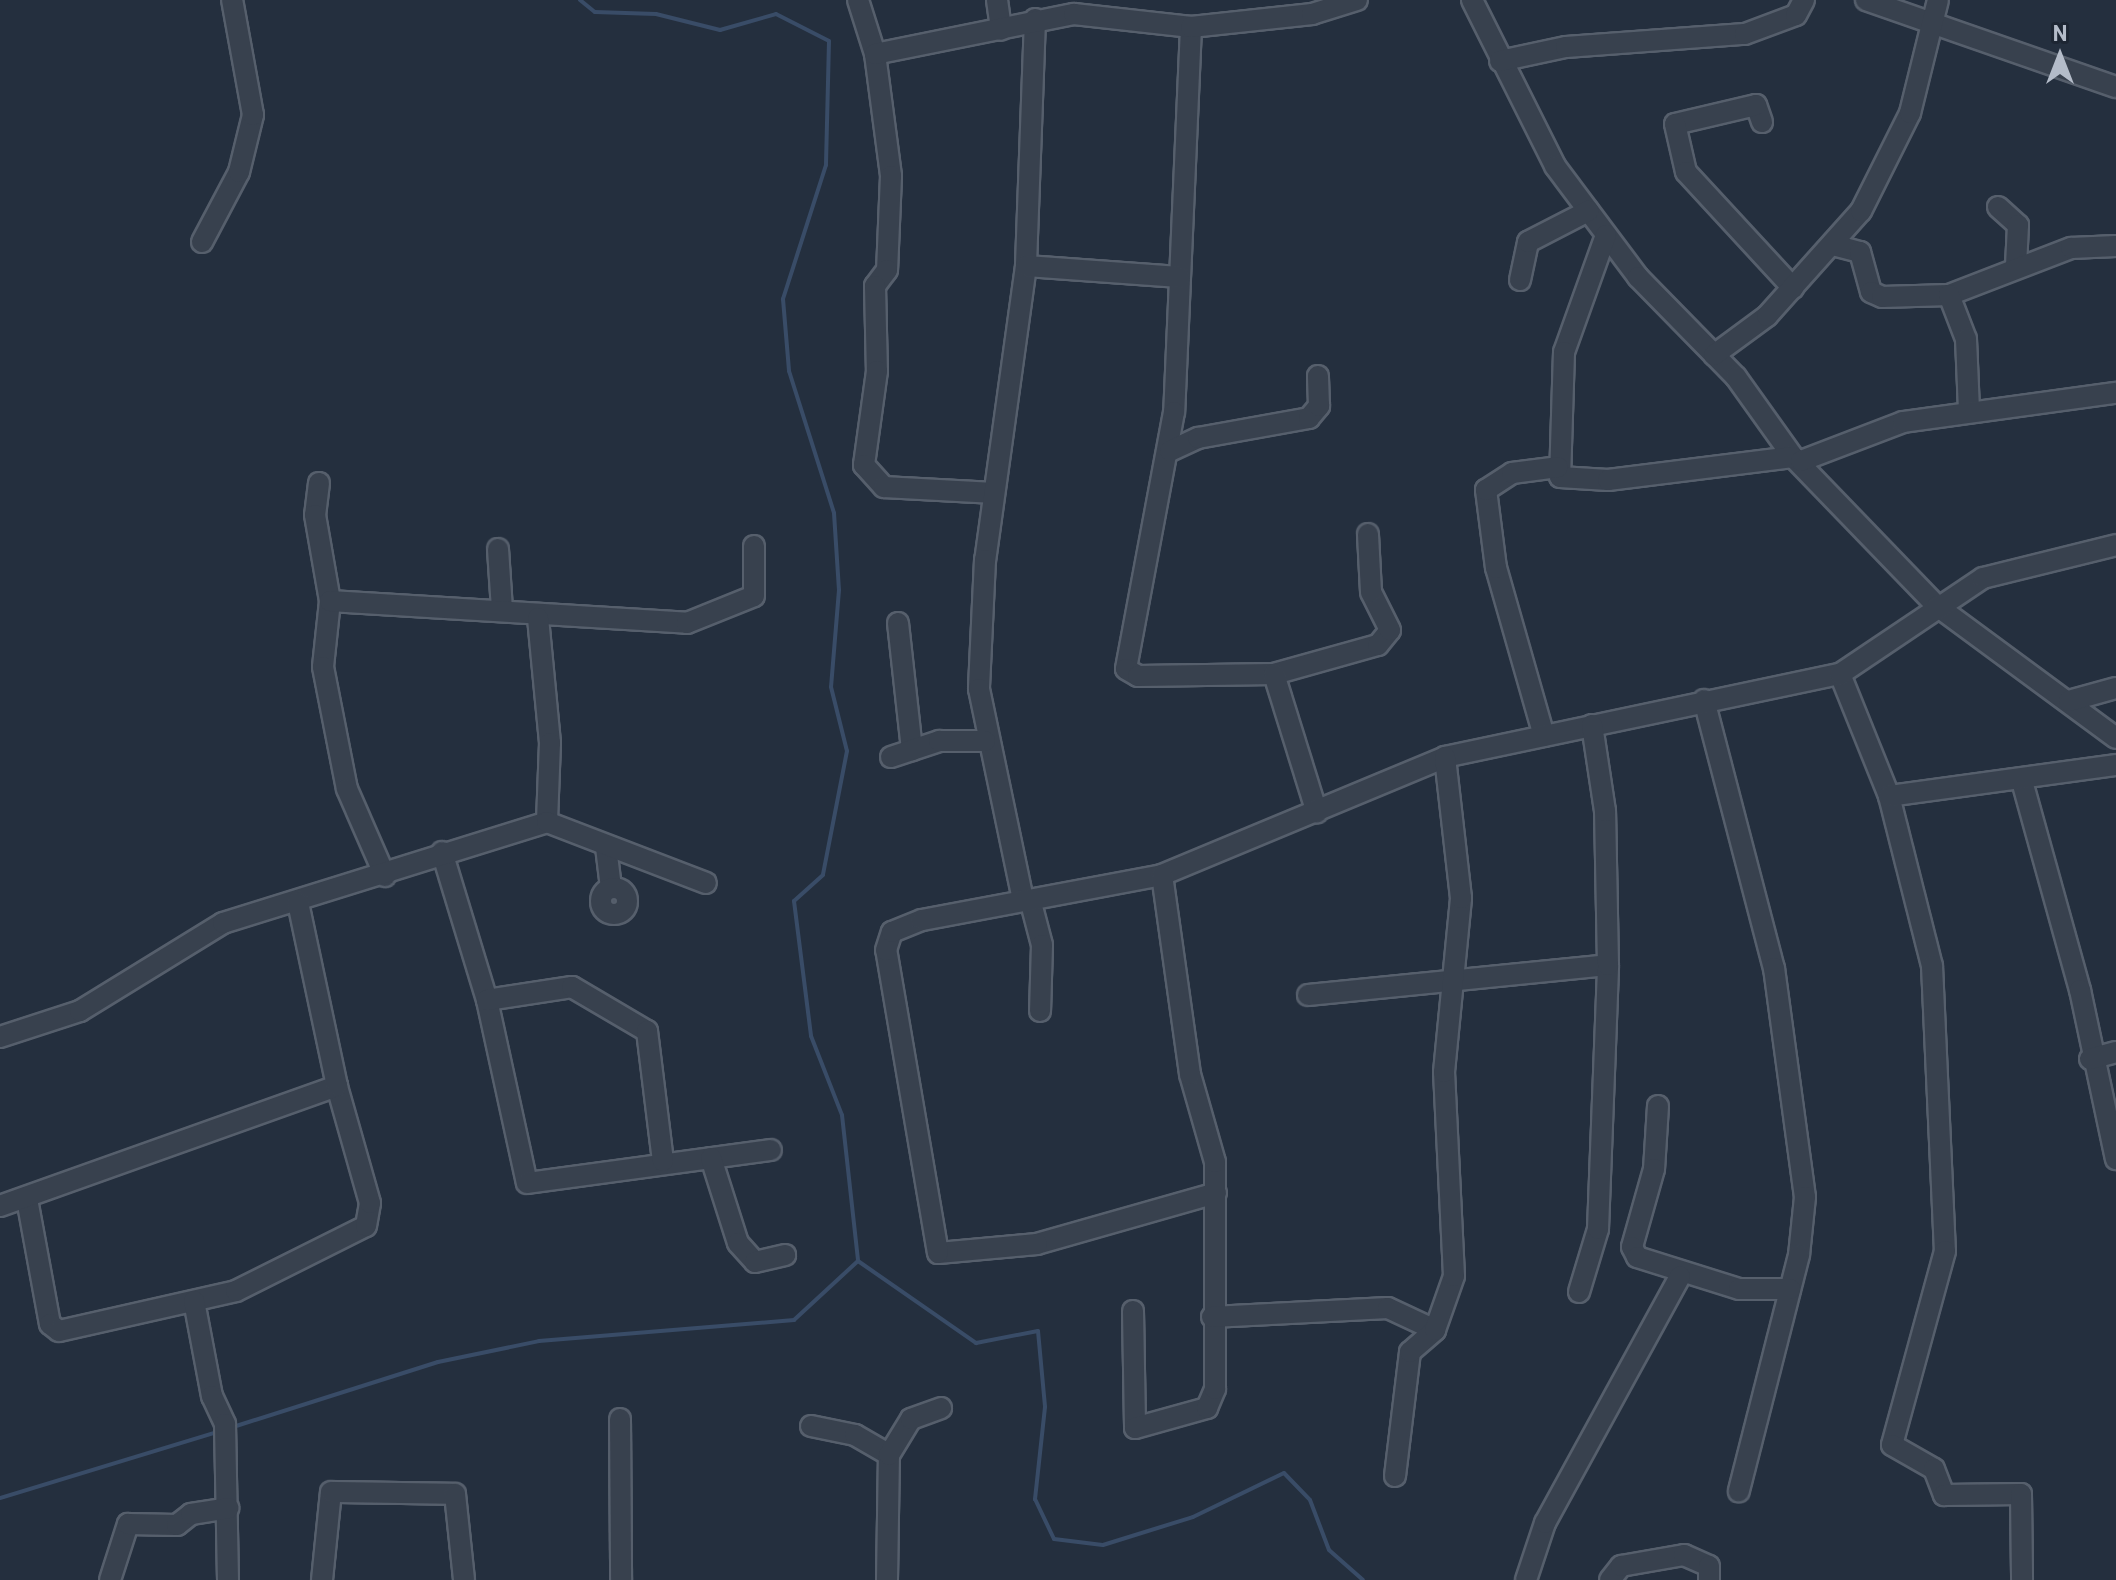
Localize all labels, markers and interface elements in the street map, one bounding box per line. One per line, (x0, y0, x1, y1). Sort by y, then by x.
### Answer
north arrow (2020, 16, 2100, 96)
text: N (2053, 19, 2067, 45)

